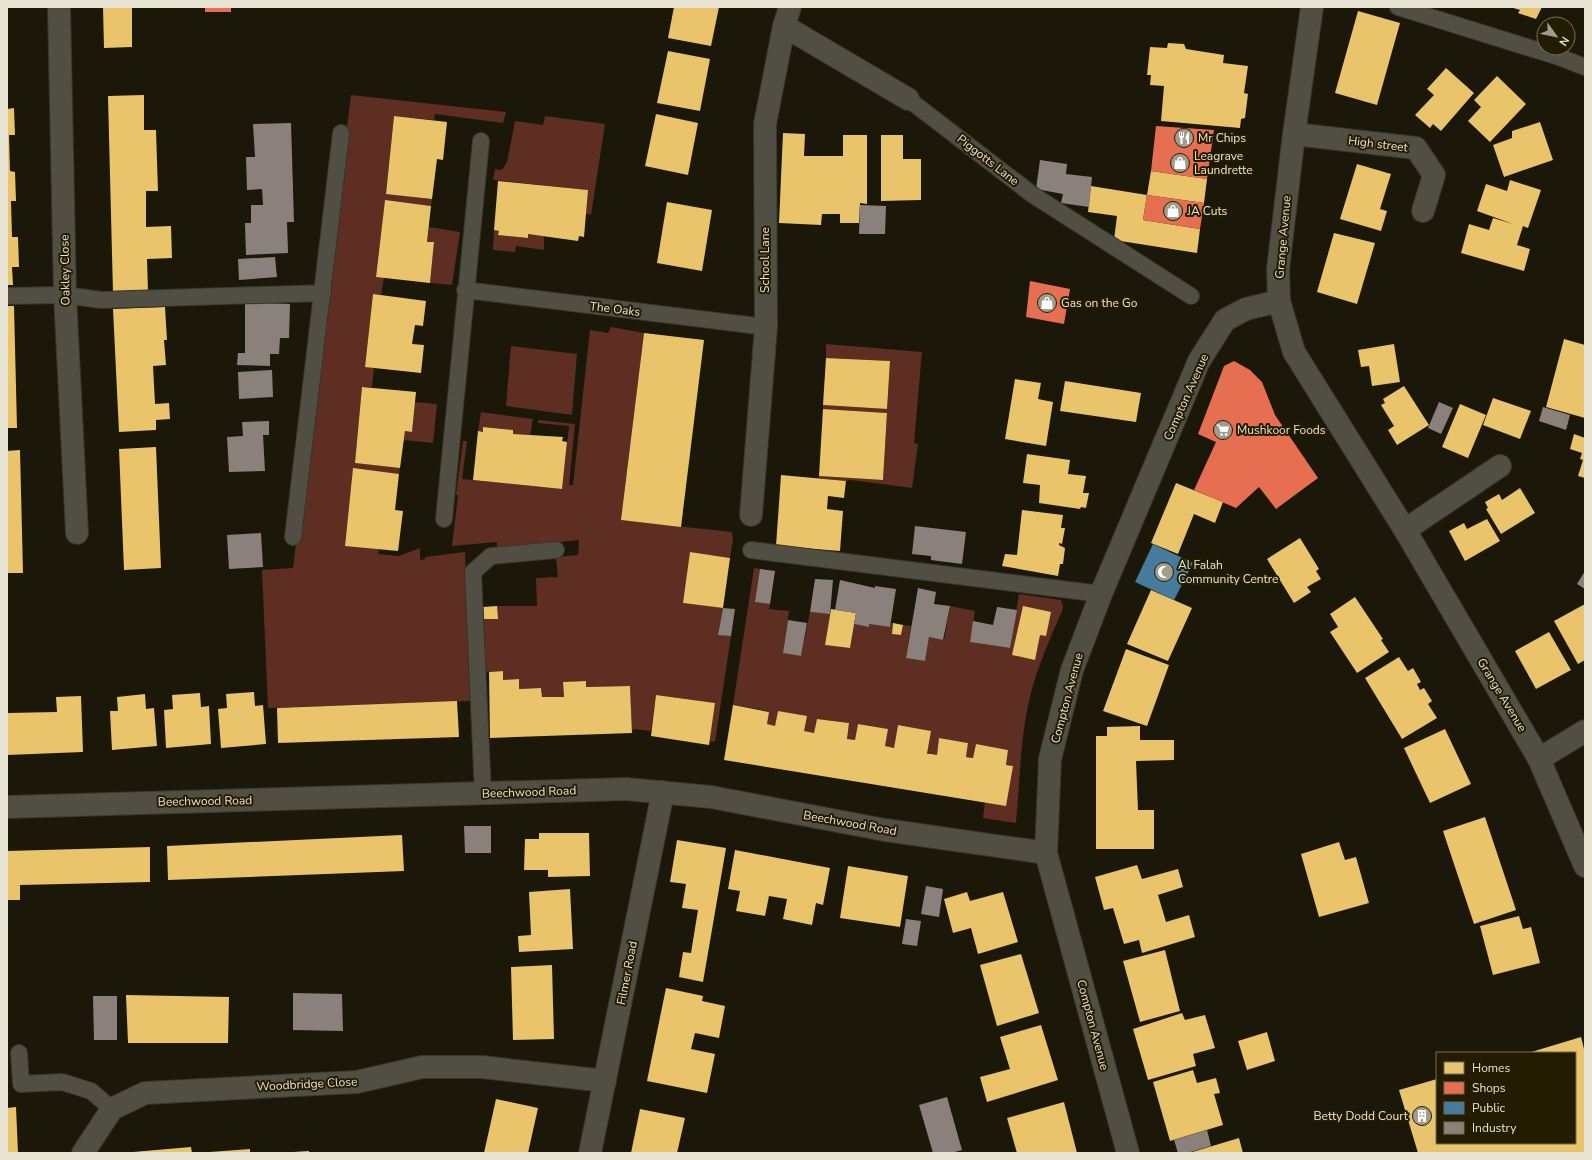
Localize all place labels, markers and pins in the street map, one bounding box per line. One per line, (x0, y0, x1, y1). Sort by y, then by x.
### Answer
restaurant icon: Mr Chips (1173, 127, 1195, 149)
place label: Mr Chips (1198, 130, 1246, 146)
place label: Leagrave Laundrette (1194, 148, 1253, 178)
shop icon: Leagrave Laundrette (1169, 152, 1191, 174)
shop icon: JA Cuts (1162, 200, 1184, 222)
place label: JA Cuts (1186, 203, 1228, 219)
shop icon: Gas on the Go (1036, 292, 1058, 314)
place label: Gas on the Go (1061, 295, 1138, 311)
supermarket icon: Mushkoor Foods (1212, 419, 1234, 441)
place label: Mushkoor Foods (1237, 422, 1326, 438)
place label: Al Falah Community Centre (1178, 557, 1278, 587)
mosque icon: Al Falah Community Centre (1153, 561, 1175, 583)
building icon: Betty Dodd Court (1411, 1105, 1433, 1127)
place label: Betty Dodd Court (1313, 1108, 1409, 1124)

